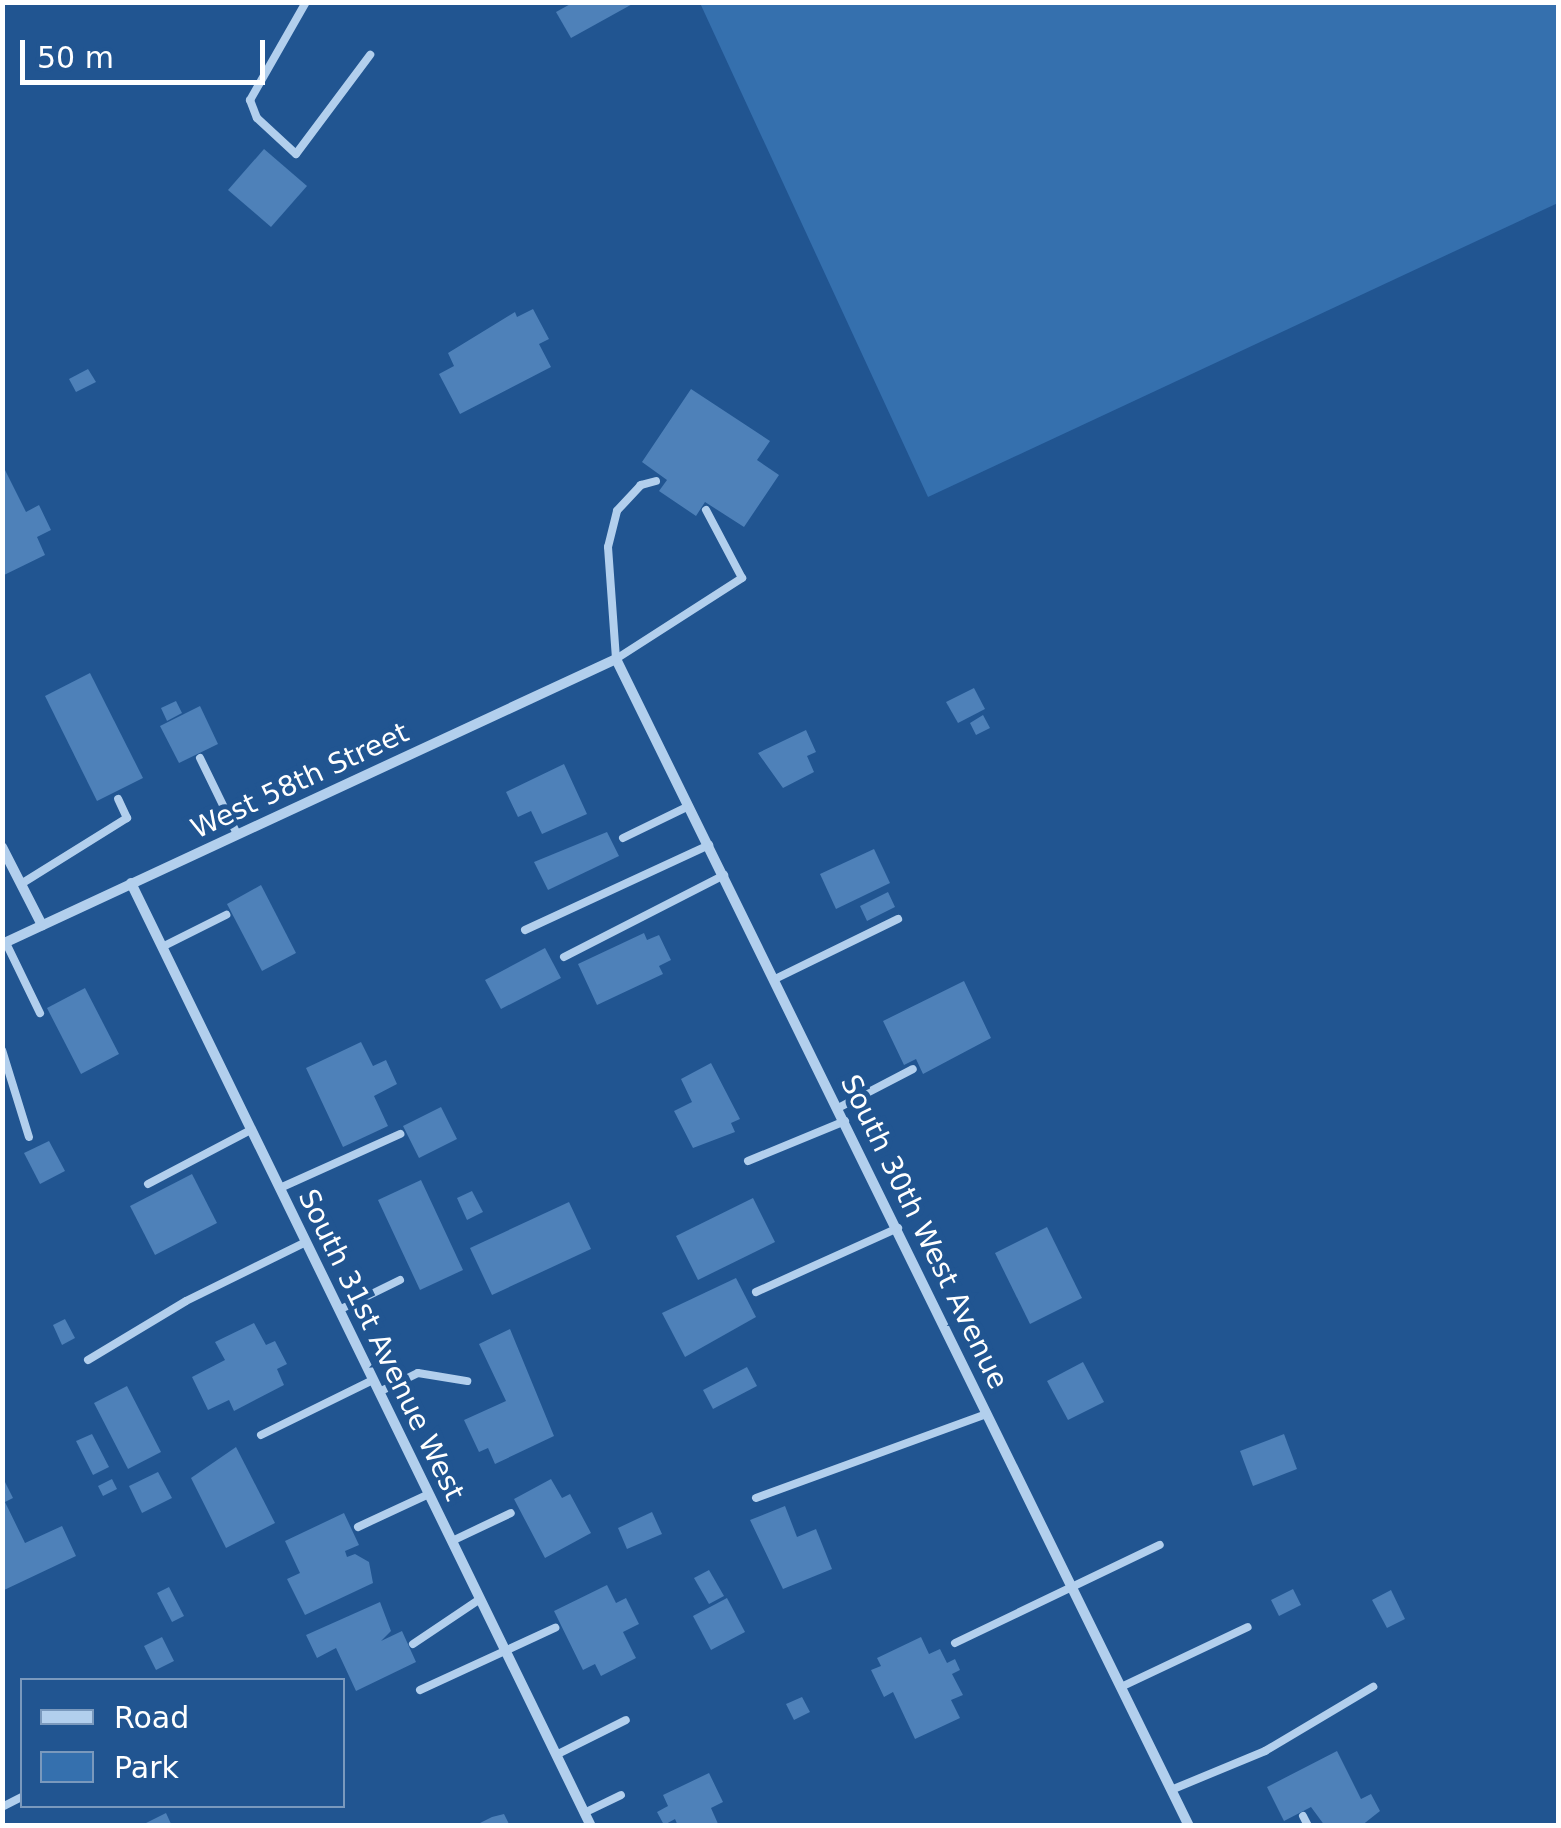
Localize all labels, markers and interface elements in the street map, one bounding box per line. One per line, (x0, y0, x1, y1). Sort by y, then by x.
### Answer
scale bar (25, 20, 270, 82)
text: 50 m (37, 40, 114, 75)
street label: West 58th Street (186, 716, 414, 846)
street label: South 30th West Avenue (833, 1069, 1015, 1395)
street label: South 31st Avenue West (291, 1184, 471, 1506)
legend (20, 1678, 345, 1808)
text: Road (114, 1700, 189, 1735)
text: Park (114, 1750, 179, 1785)

